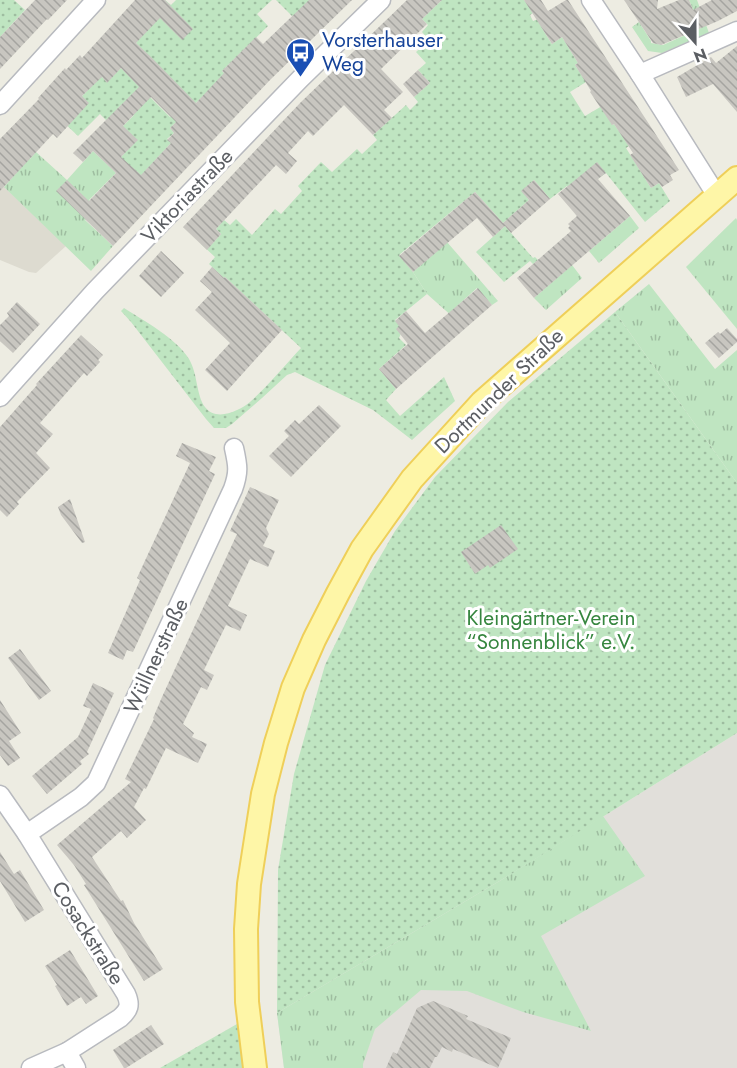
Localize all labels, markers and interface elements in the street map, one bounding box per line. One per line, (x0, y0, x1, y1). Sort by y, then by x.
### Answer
north arrow (665, 12, 725, 72)
place label: Vorsterhauser Weg (322, 25, 444, 79)
bus stop icon: Vorsterhauser Weg (285, 36, 317, 78)
text: N (690, 43, 710, 69)
street label: Viktoriastraße (134, 142, 240, 250)
street label: Dortmunder Straße (428, 321, 570, 461)
street label: Wüllnerstraße (116, 593, 196, 719)
park label: Kleingärtner-Verein “Sonnenblick” e.V. (466, 603, 636, 657)
street label: Cosackstraße (44, 875, 132, 991)

